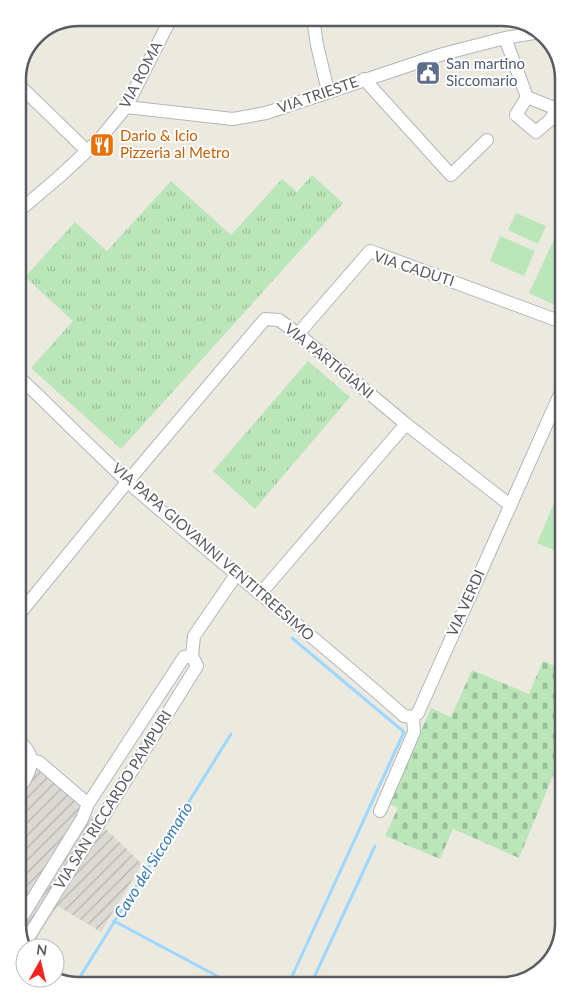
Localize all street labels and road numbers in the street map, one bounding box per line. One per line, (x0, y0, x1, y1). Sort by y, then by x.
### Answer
street label: VIA ROMA (115, 37, 166, 111)
street label: VIA TRIESTE (275, 72, 360, 116)
street label: VIA CADUTI (372, 247, 457, 290)
street label: VIA PARTIGIANI (281, 319, 378, 402)
street label: VIA PAPA GIOVANNI VENTITREESIMO (109, 459, 318, 644)
street label: VIA VERDI (442, 566, 488, 639)
street label: VIA SAN RICCARDO PAMPURI (50, 707, 175, 892)

